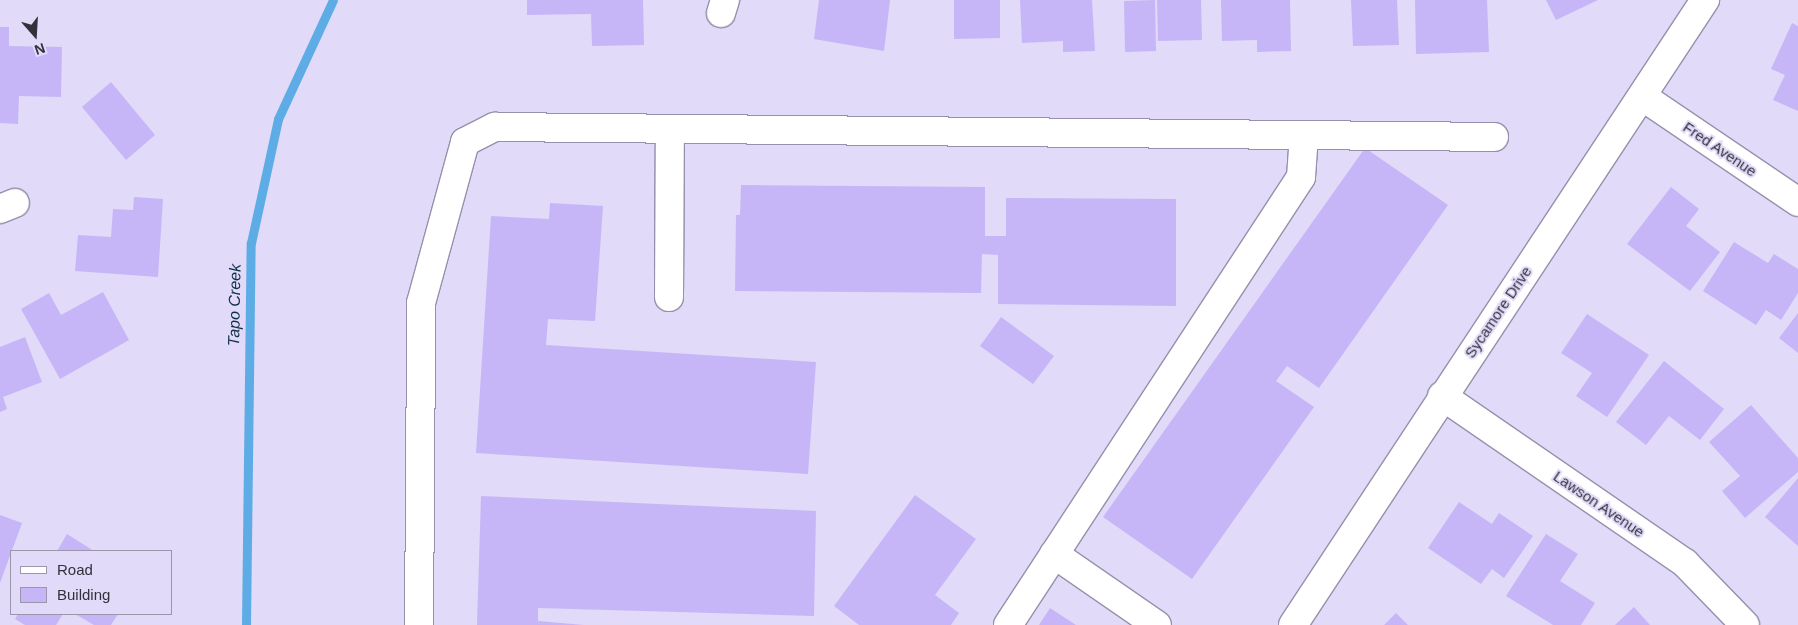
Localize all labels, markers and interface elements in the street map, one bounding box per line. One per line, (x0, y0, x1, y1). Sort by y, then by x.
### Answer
north arrow (10, 10, 60, 60)
text: N (32, 40, 47, 58)
street label: Fred Avenue (1679, 118, 1761, 180)
street label: Sycamore Drive (1461, 263, 1535, 361)
water label: Tapo Creek (225, 264, 245, 346)
street label: Lawson Avenue (1550, 467, 1648, 541)
legend (10, 550, 172, 615)
text: Road (57, 561, 93, 578)
text: Building (57, 586, 110, 603)

